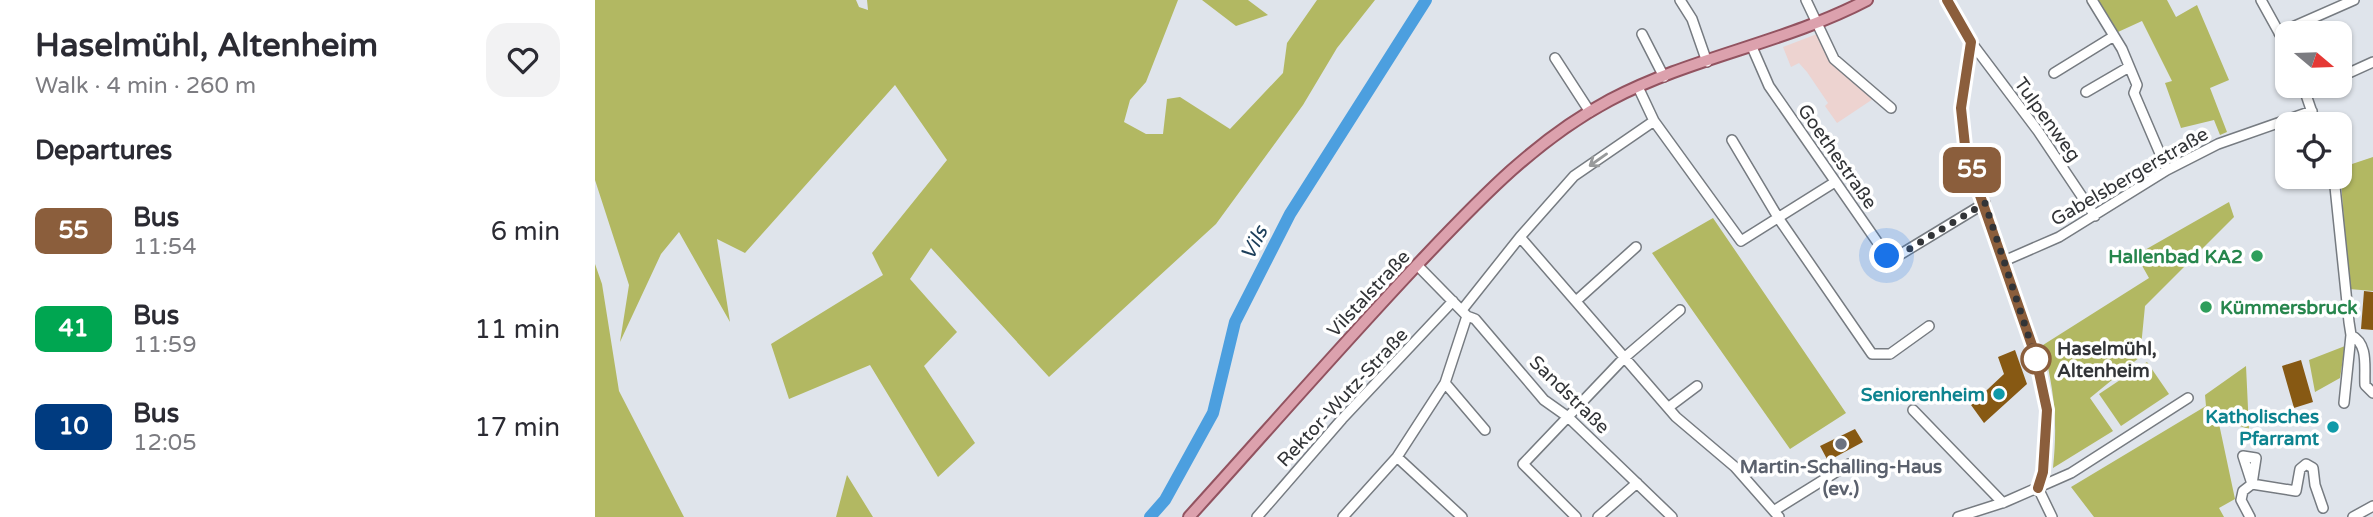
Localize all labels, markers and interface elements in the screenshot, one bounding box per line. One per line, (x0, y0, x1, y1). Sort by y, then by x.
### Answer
north arrow (2275, 21, 2352, 98)
map controls (2275, 21, 2352, 189)
button: heart (486, 23, 560, 97)
text: Haselmühl, Altenheim (35, 26, 378, 65)
text: Walk · 4 min · 260 m (35, 72, 256, 100)
street label: Tulpenweg (2009, 73, 2085, 166)
street label: Goethestraße (1793, 100, 1881, 213)
button: locate (2275, 112, 2352, 189)
street label: Gabelsbergerstraße (2047, 123, 2212, 231)
text: Departures (35, 135, 172, 166)
line badge: 55 (1941, 147, 2003, 193)
one-way arrow (1589, 153, 1608, 167)
text: 55 (1957, 155, 1987, 184)
text: Bus (133, 202, 179, 233)
text: 55 (58, 216, 89, 245)
text: 6 min (491, 216, 560, 247)
water label: Vils (1235, 220, 1274, 264)
text: 11:54 (133, 233, 197, 261)
your location (1869, 238, 1904, 273)
street label: Vilstalstraße (1323, 246, 1415, 342)
place label: Hallenbad KA2 (2108, 246, 2243, 268)
marker: Hallenbad KA2 (2249, 248, 2265, 264)
place label: Kümmersbruck (2220, 297, 2358, 319)
marker: Kümmersbruck (2198, 299, 2214, 315)
text: Bus (133, 300, 179, 331)
text: 41 (58, 314, 89, 343)
text: 11 min (474, 314, 560, 345)
street label: Rektor-Wutz-Straße (1273, 324, 1413, 471)
text: 11:59 (133, 331, 197, 359)
place label: Haselmühl, Altenheim (2057, 338, 2157, 382)
marker: Haselmühl, Altenheim (2021, 344, 2051, 374)
street label: Sandstraße (1525, 351, 1614, 438)
place label: Seniorenheim (1861, 384, 1985, 406)
marker: Seniorenheim (1991, 386, 2007, 402)
text: Bus (133, 398, 179, 429)
place label: Katholisches Pfarramt (2205, 406, 2320, 450)
text: 10 (58, 412, 89, 441)
text: 17 min (474, 412, 560, 443)
marker: Katholisches Pfarramt (2325, 419, 2341, 435)
text: 12:05 (133, 429, 197, 457)
marker: Martin-Schalling-Haus (ev.) (1833, 436, 1849, 452)
place label: Martin-Schalling-Haus (ev.) (1740, 456, 1942, 500)

